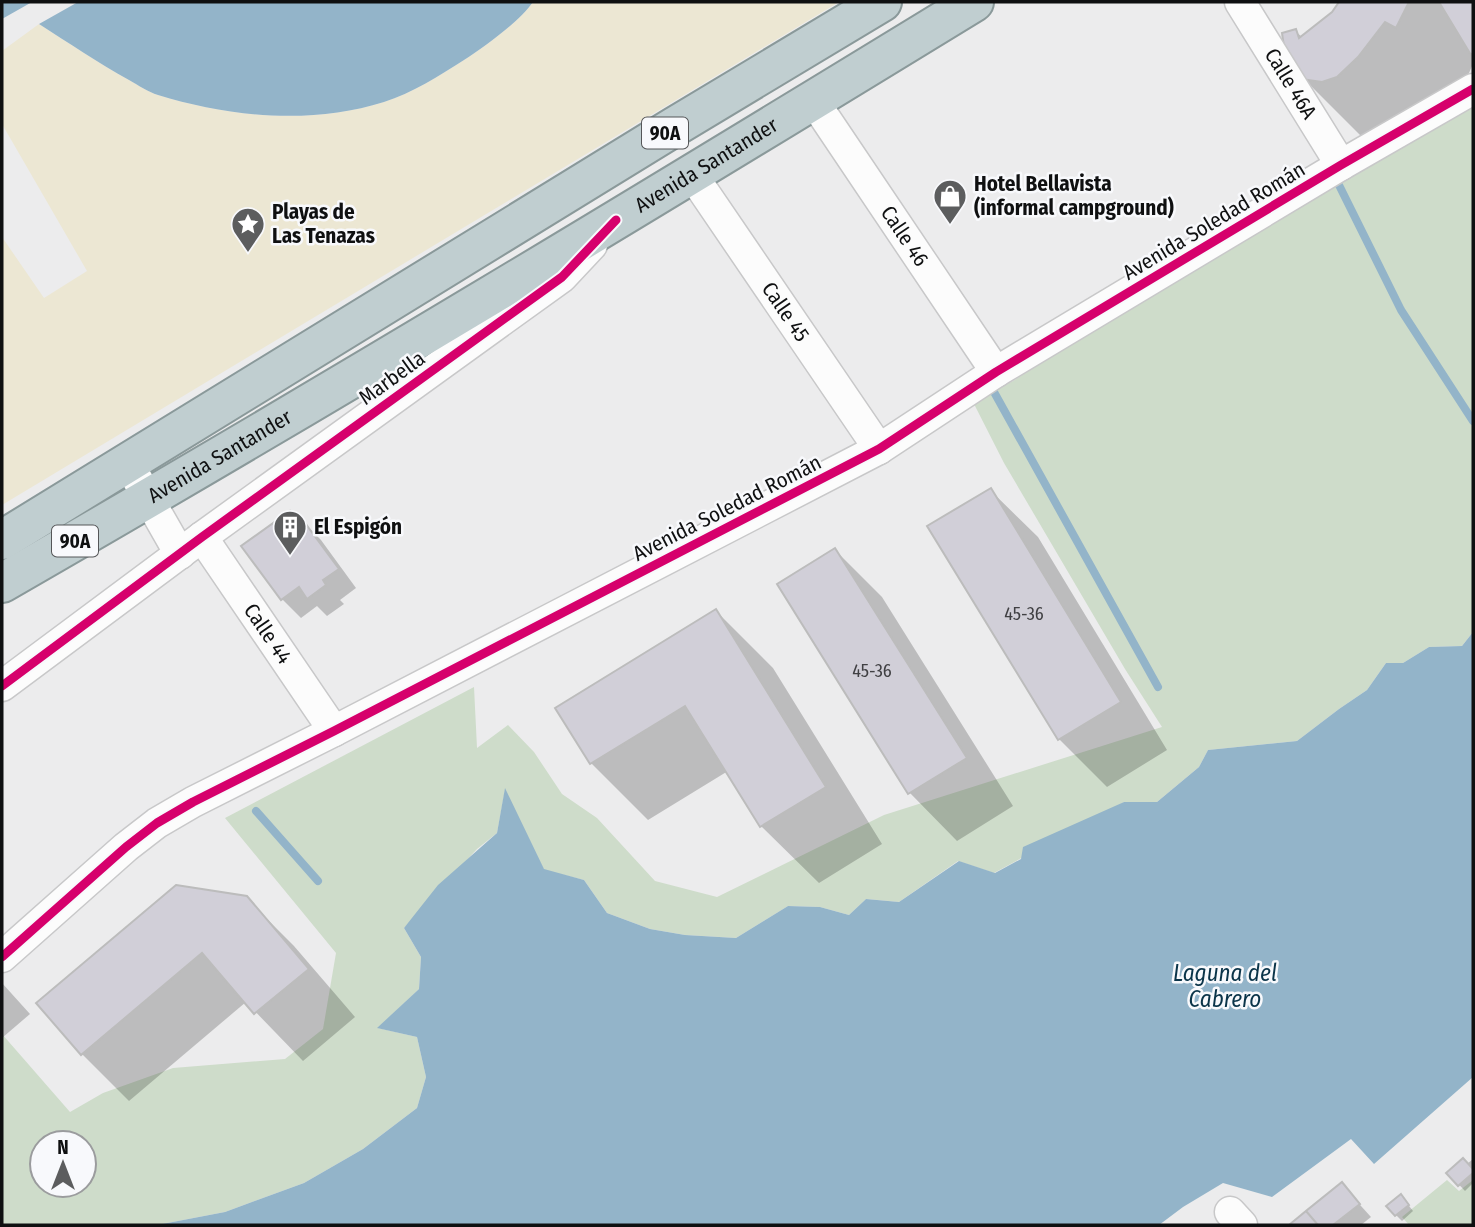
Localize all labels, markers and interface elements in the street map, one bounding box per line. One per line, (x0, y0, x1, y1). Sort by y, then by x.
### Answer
street label: Calle 46A (1259, 43, 1322, 124)
street label: Avenida Santander (630, 112, 783, 218)
road number: 90A (642, 118, 688, 148)
street label: Avenida Soledad Román (1118, 156, 1310, 286)
place label: Hotel Bellavista (informal campground) (974, 171, 1174, 221)
shop icon: Hotel Bellavista (informal campground) (931, 177, 969, 226)
place label: Playas de Las Tenazas (272, 199, 375, 249)
street label: Calle 46 (875, 201, 934, 271)
place icon: Playas de Las Tenazas (229, 205, 267, 254)
street label: Calle 45 (756, 277, 815, 347)
street label: Marbella (354, 345, 430, 411)
street label: Avenida Santander (143, 404, 297, 509)
street label: Avenida Soledad Román (628, 449, 826, 567)
building icon: El Espigón (271, 508, 309, 557)
place label: El Espigón (314, 514, 402, 540)
road number: 90A (52, 526, 98, 556)
street label: Calle 44 (238, 599, 297, 669)
house number: 45-36 (1004, 603, 1044, 625)
house number: 45-36 (852, 660, 892, 682)
water label: Laguna del Cabrero (1173, 959, 1277, 1013)
north arrow (28, 1129, 98, 1199)
text: N (57, 1136, 69, 1159)

